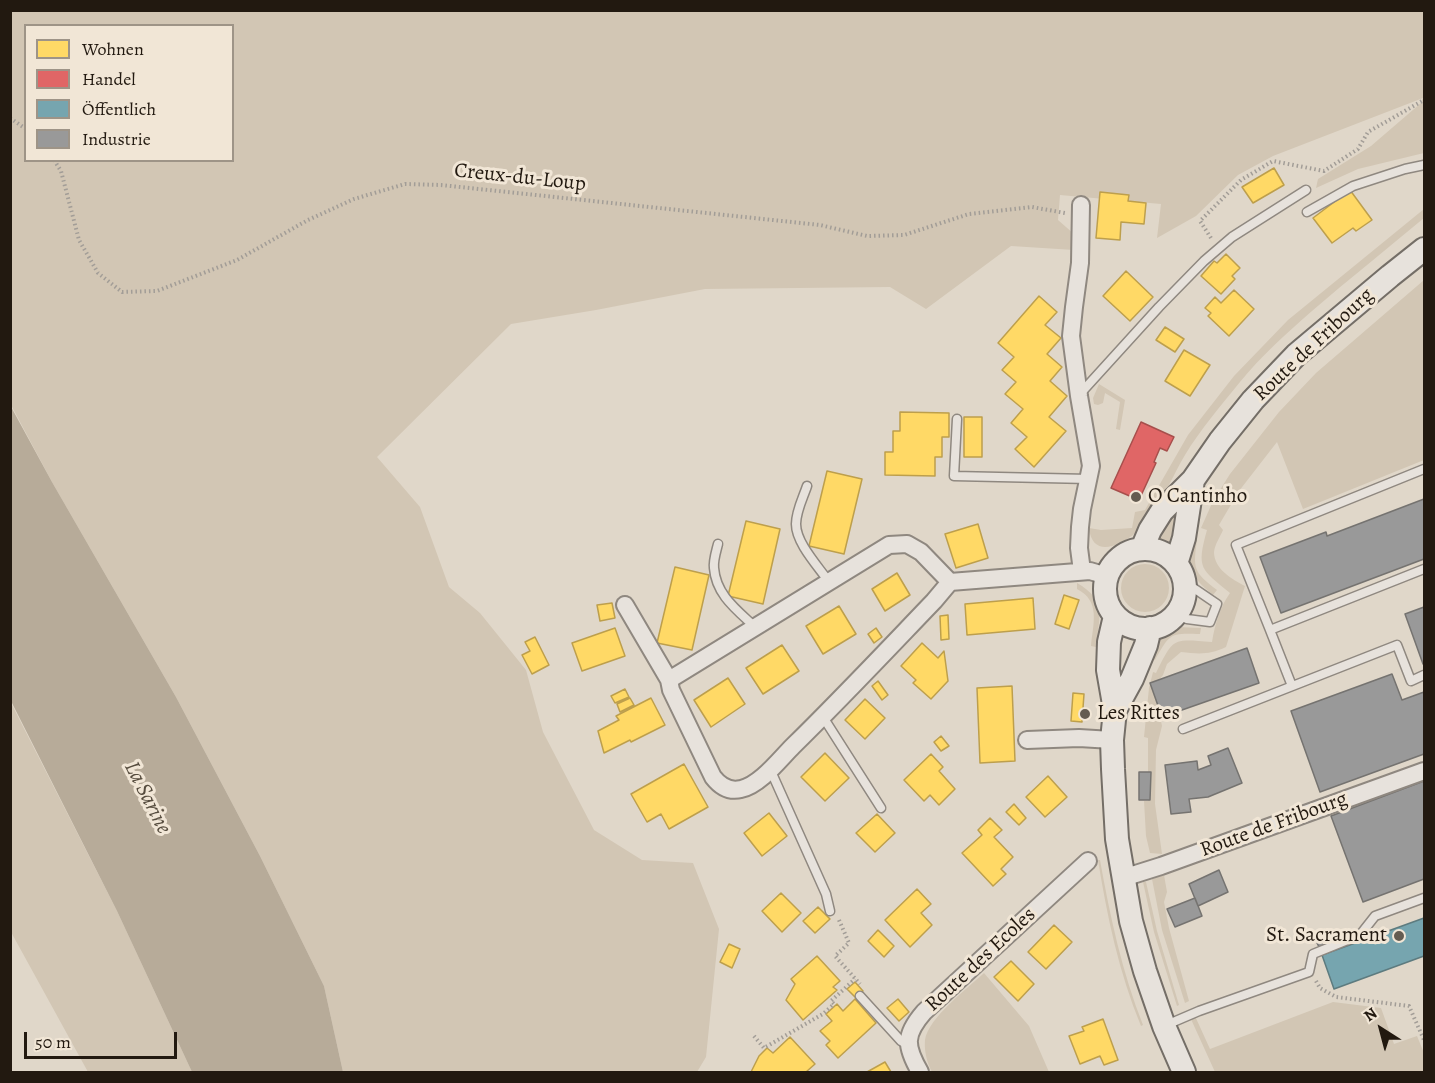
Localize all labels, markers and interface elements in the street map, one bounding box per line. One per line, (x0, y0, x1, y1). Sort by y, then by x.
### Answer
legend (24, 24, 234, 162)
text: Wohnen (82, 37, 144, 61)
text: Handel (82, 67, 136, 91)
text: Öffentlich (82, 97, 156, 121)
text: Industrie (82, 127, 151, 151)
street label: Creux-du-Loup (453, 159, 587, 197)
street label: Route de Fribourg (1249, 283, 1379, 407)
place label: O Cantinho (1148, 484, 1247, 510)
marker: O Cantinho (1129, 490, 1143, 504)
place label: Les Rittes (1097, 701, 1180, 727)
marker: Les Rittes (1078, 707, 1092, 721)
water label: La Sarine (118, 757, 176, 839)
street label: Route de Fribourg (1197, 787, 1351, 863)
street label: Route des Ecoles (921, 902, 1041, 1018)
place label: St. Sacrament (1266, 923, 1387, 949)
marker: St. Sacrament (1392, 929, 1406, 943)
north arrow (1351, 999, 1411, 1059)
text: N (1359, 1002, 1382, 1027)
scale bar (27, 1020, 180, 1058)
text: 50 m (35, 1030, 71, 1054)

